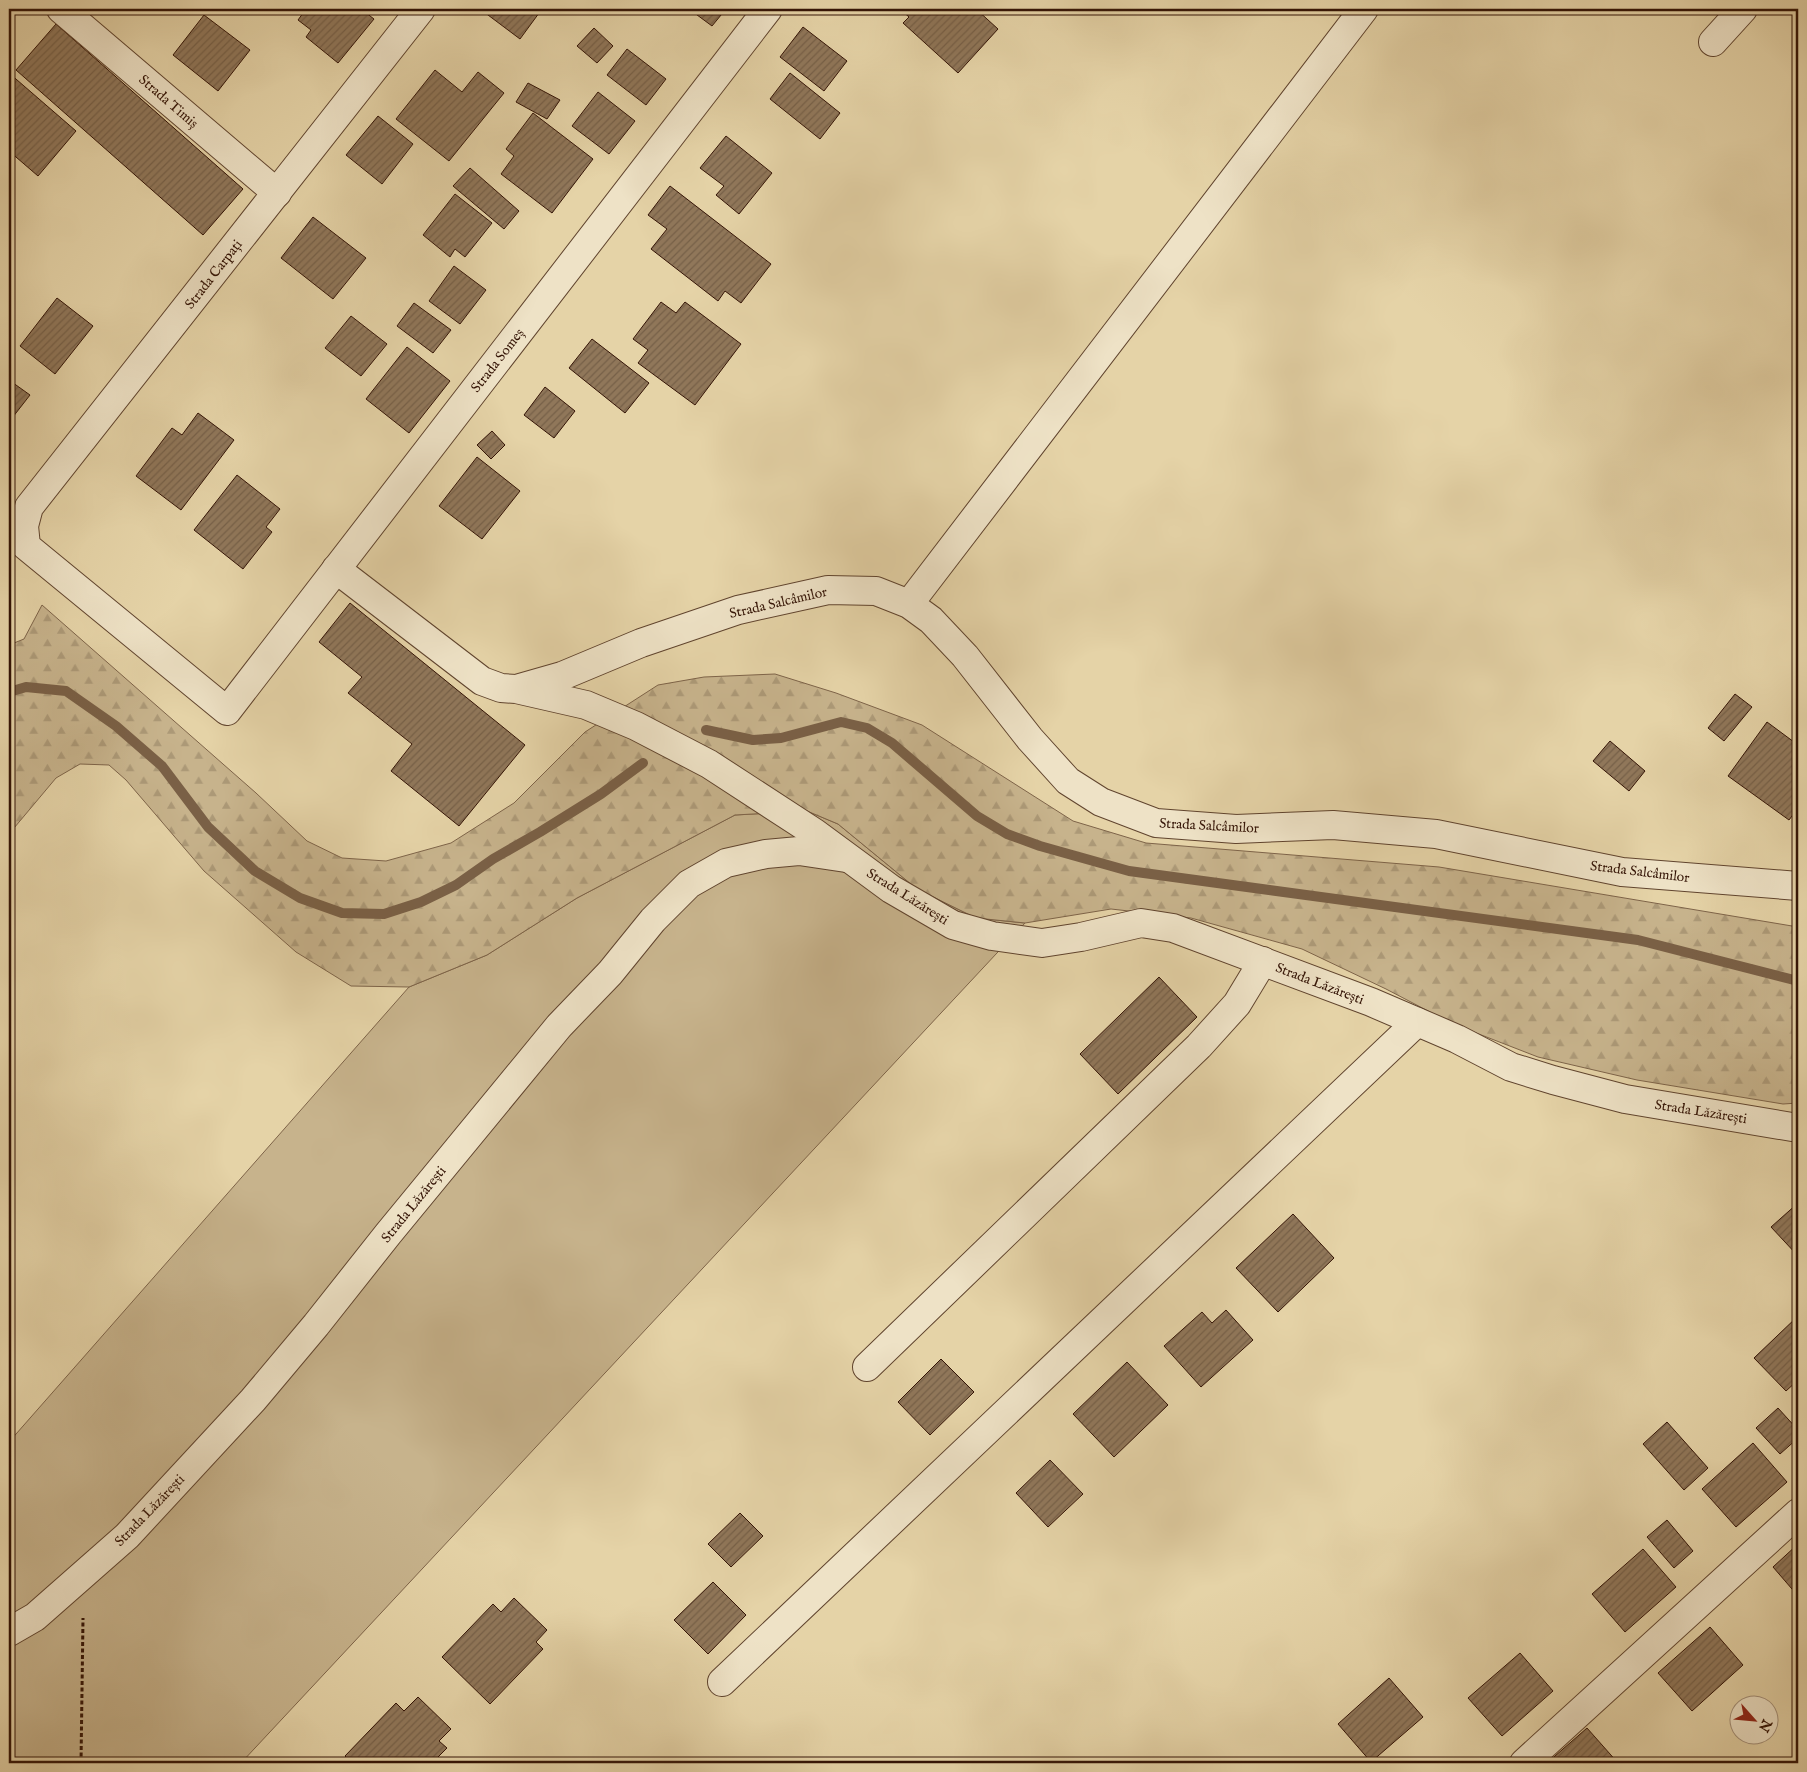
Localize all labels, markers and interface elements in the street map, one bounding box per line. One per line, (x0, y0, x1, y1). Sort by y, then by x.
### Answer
street label: Strada Timiș (135, 71, 202, 133)
street label: Strada Carpați (181, 236, 247, 313)
street label: Strada Someș (467, 325, 528, 396)
street label: Strada Salcâmilor (728, 583, 829, 623)
street label: Strada Salcâmilor (1159, 814, 1259, 838)
street label: Strada Salcâmilor (1589, 857, 1690, 887)
street label: Strada Lăzărești (863, 864, 952, 929)
street label: Strada Lăzărești (1273, 959, 1367, 1009)
street label: Strada Lăzărești (1653, 1096, 1749, 1128)
street label: Strada Lăzărești (377, 1163, 450, 1247)
street label: Strada Lăzărești (111, 1471, 189, 1551)
north arrow (1730, 1694, 1780, 1744)
text: N (1754, 1715, 1776, 1735)

